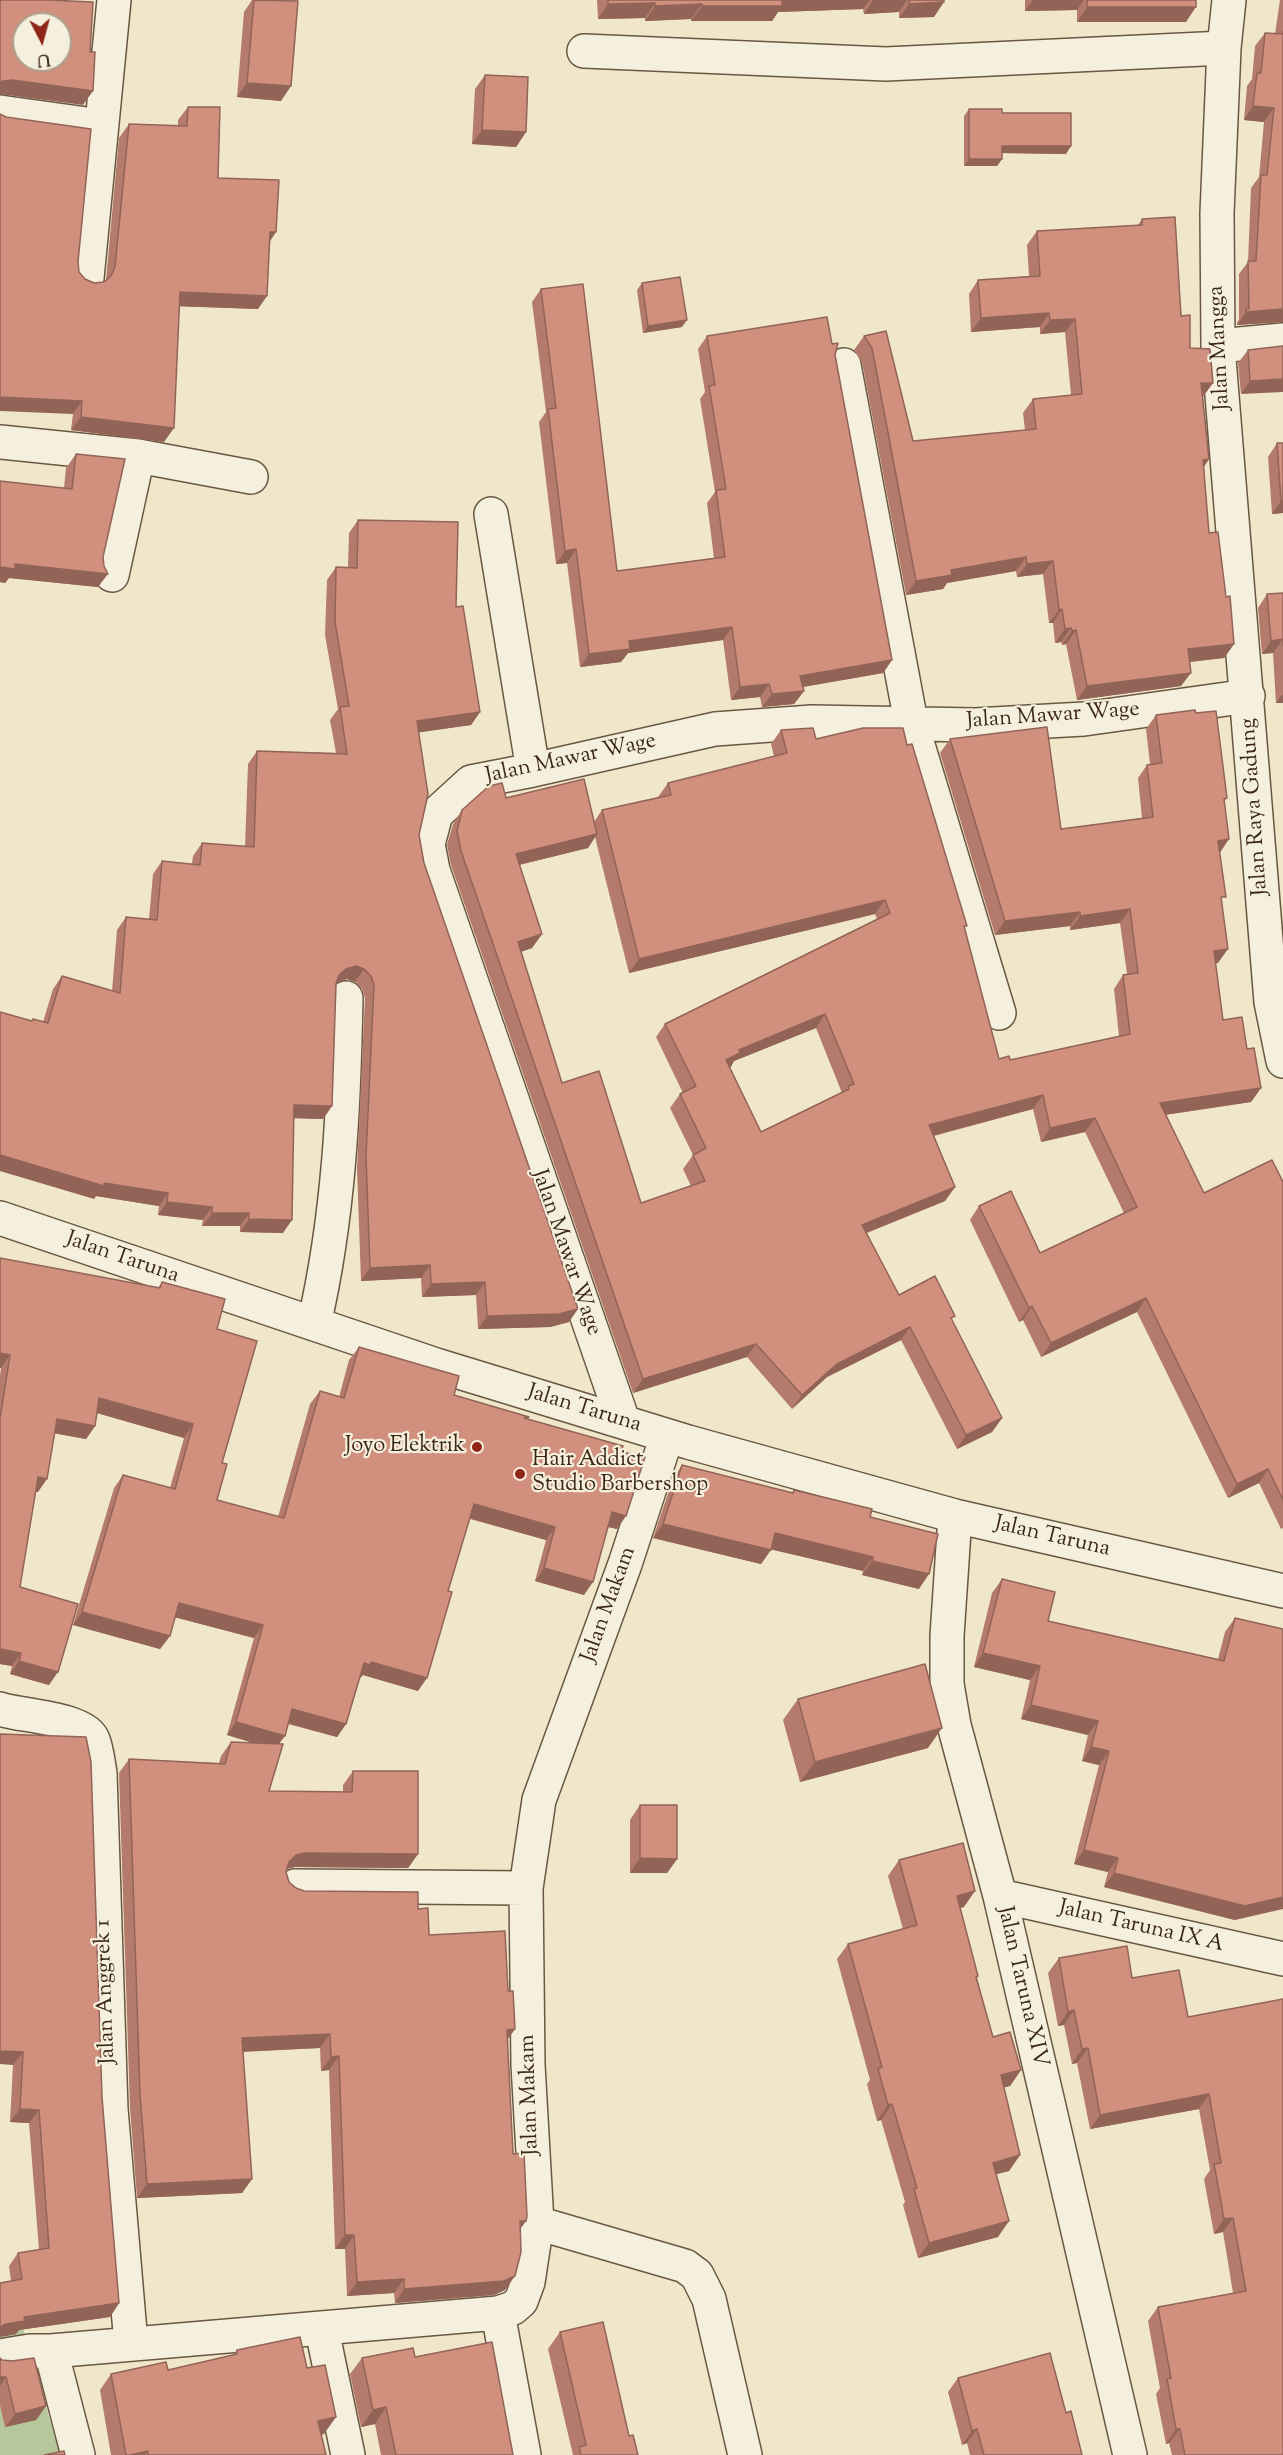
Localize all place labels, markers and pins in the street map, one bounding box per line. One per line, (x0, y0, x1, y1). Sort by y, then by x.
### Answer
place label: Joyo Elektrik (345, 1434, 465, 1460)
marker: Joyo Elektrik (470, 1440, 484, 1454)
place label: Hair Addict Studio Barbershop (532, 1448, 708, 1500)
marker: Hair Addict Studio Barbershop (513, 1467, 527, 1481)

